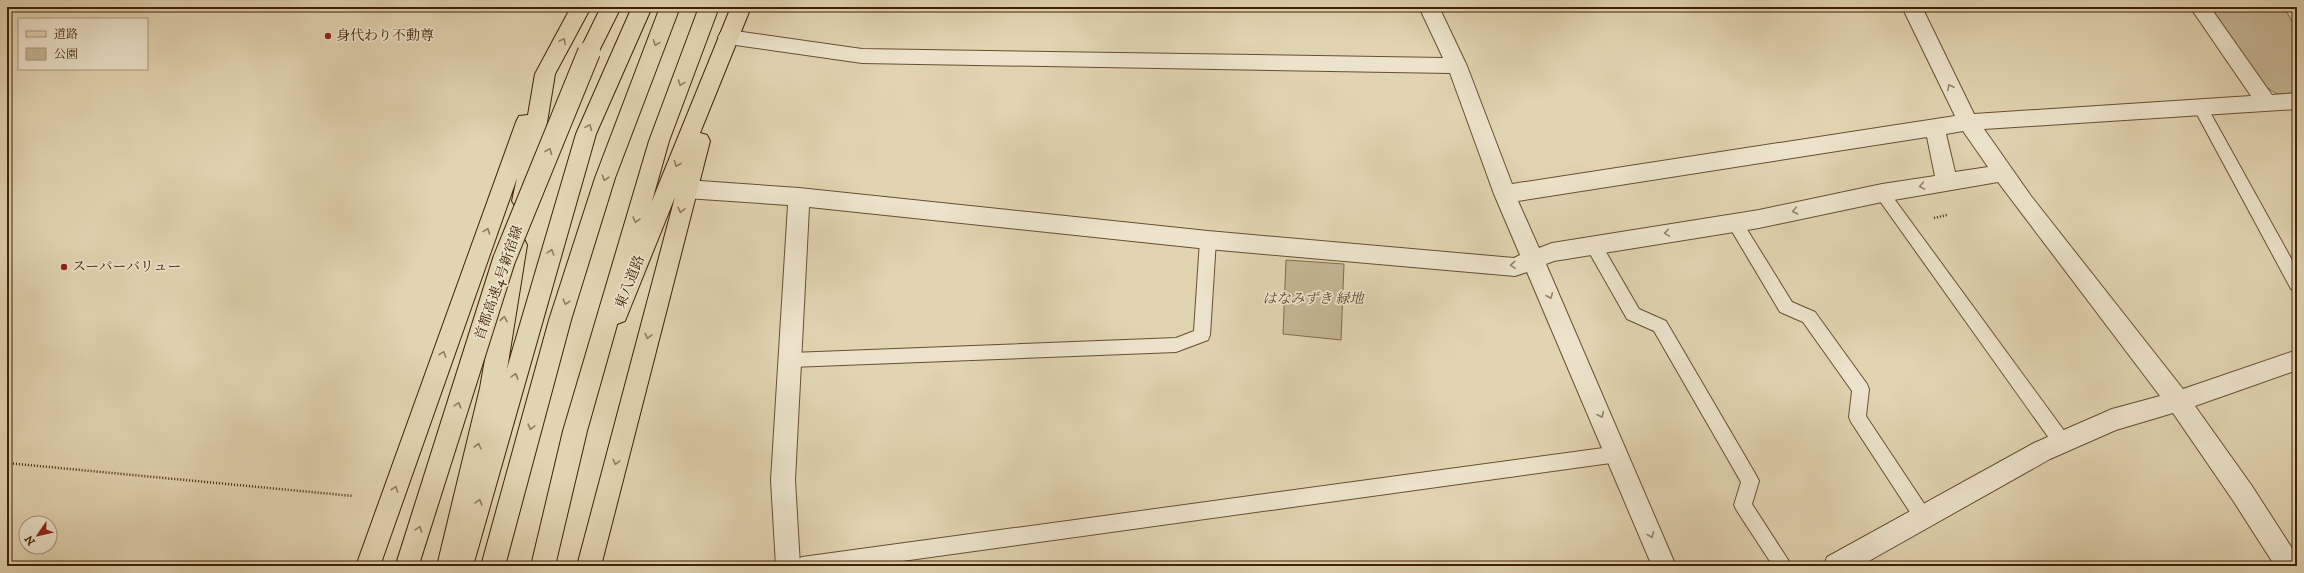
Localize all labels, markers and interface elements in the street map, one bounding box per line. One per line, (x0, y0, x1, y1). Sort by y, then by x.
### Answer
legend (18, 18, 148, 70)
text: 道路 (54, 27, 78, 42)
place label: 身代わり不動尊 (336, 27, 434, 45)
marker: 身代わり不動尊 (323, 31, 333, 41)
one-way arrow (558, 37, 565, 45)
one-way arrow (653, 40, 661, 47)
text: 公園 (54, 47, 78, 62)
one-way arrow (677, 79, 685, 86)
one-way arrow (1947, 84, 1955, 91)
one-way arrow (584, 124, 592, 132)
one-way arrow (544, 147, 552, 154)
one-way arrow (674, 160, 682, 168)
one-way arrow (601, 174, 610, 181)
one-way arrow (1919, 181, 1926, 190)
one-way arrow (677, 207, 685, 213)
one-way arrow (1792, 207, 1798, 215)
one-way arrow (632, 216, 641, 223)
street label: 首都高速4号新宿線 (471, 223, 527, 343)
one-way arrow (482, 228, 491, 235)
one-way arrow (1664, 228, 1670, 237)
one-way arrow (546, 248, 555, 255)
street label: 東八道路 (611, 253, 649, 311)
place label: スーパーバリュー (72, 258, 181, 276)
one-way arrow (1510, 261, 1516, 270)
marker: スーパーバリュー (59, 262, 69, 272)
park label: はなみずき 緑地 (1262, 290, 1366, 308)
one-way arrow (1546, 292, 1554, 299)
one-way arrow (562, 298, 571, 305)
one-way arrow (499, 316, 507, 322)
one-way arrow (644, 332, 653, 339)
one-way arrow (439, 350, 447, 357)
one-way arrow (510, 373, 518, 380)
one-way arrow (453, 402, 462, 409)
one-way arrow (1596, 411, 1604, 419)
one-way arrow (527, 423, 536, 430)
one-way arrow (473, 443, 481, 450)
one-way arrow (612, 458, 620, 465)
one-way arrow (390, 486, 398, 493)
one-way arrow (474, 498, 483, 505)
north arrow (18, 515, 58, 555)
one-way arrow (414, 525, 422, 532)
text: N (22, 532, 39, 548)
one-way arrow (1647, 532, 1655, 539)

